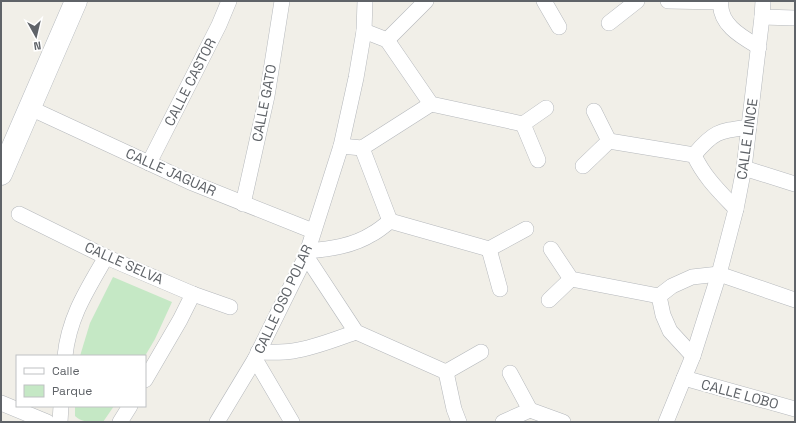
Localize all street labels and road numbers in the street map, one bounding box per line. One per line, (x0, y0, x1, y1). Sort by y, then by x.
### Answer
street label: CALLE CASTOR (160, 35, 220, 129)
street label: CALLE GATO (248, 63, 280, 143)
street label: CALLE LINCE (732, 97, 762, 181)
street label: CALLE JAGUAR (123, 144, 219, 200)
street label: CALLE SELVA (82, 238, 166, 288)
street label: CALLE OSO POLAR (250, 241, 316, 356)
street label: CALLE LOBO (699, 375, 781, 413)

